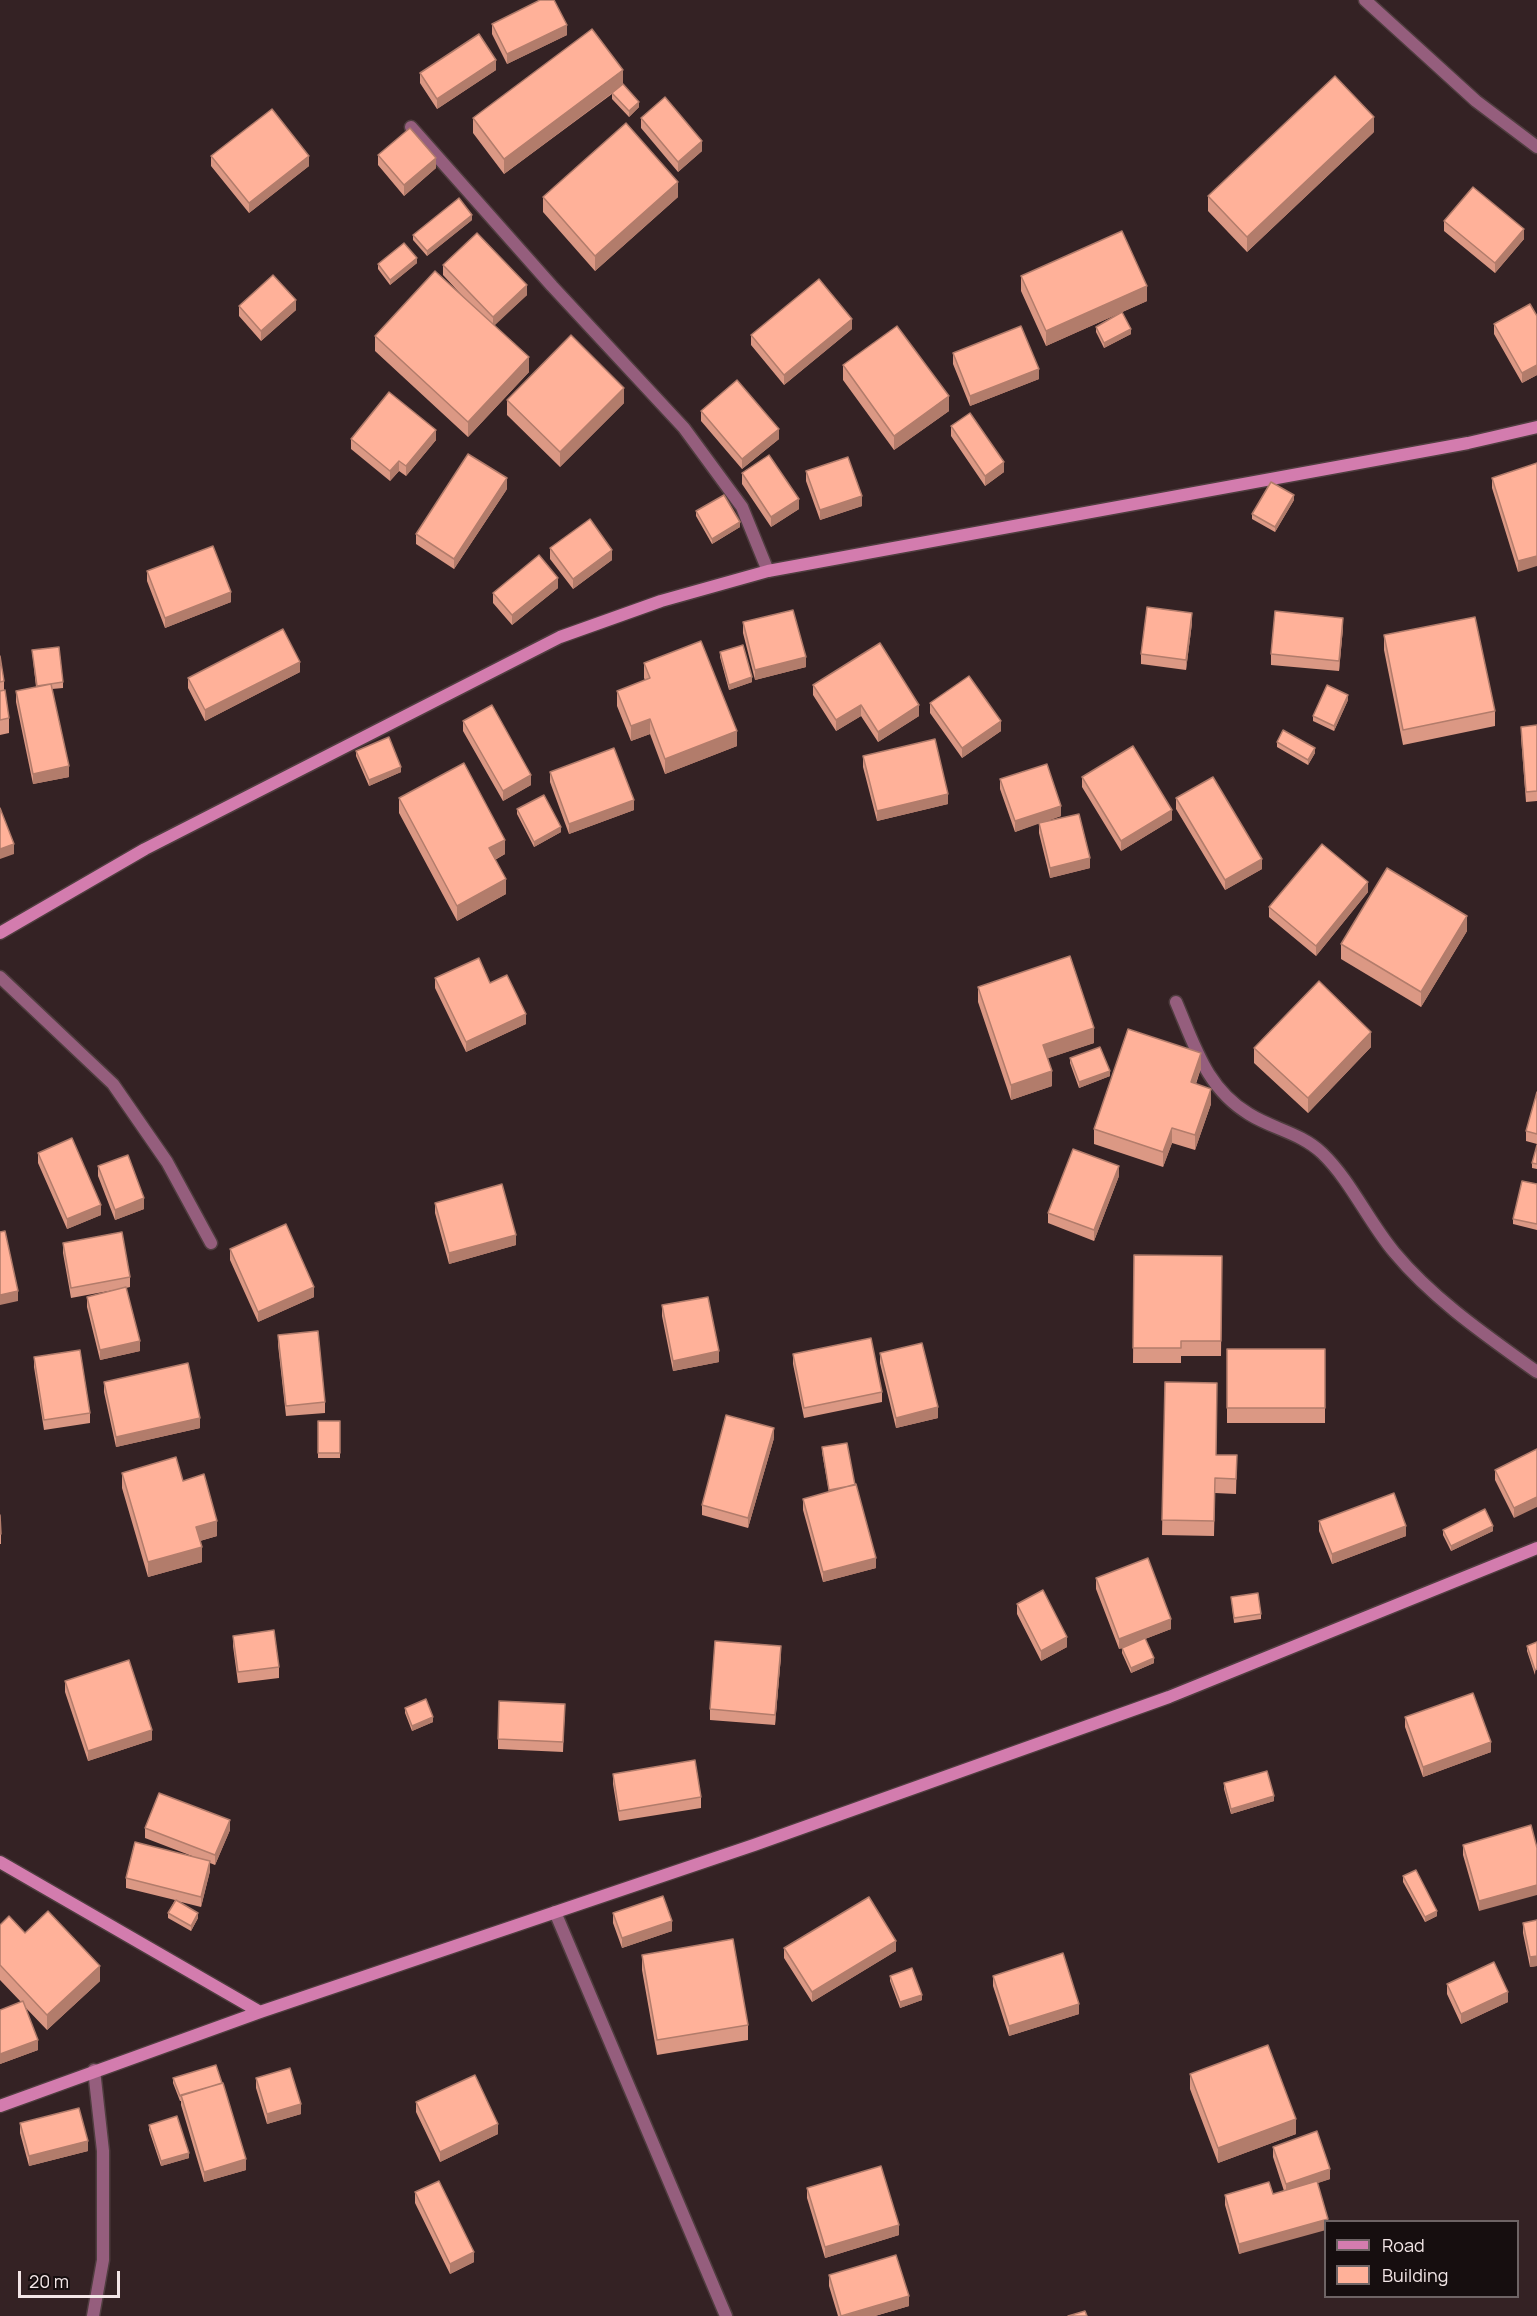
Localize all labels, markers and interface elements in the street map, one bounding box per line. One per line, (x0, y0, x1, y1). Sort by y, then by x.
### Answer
legend (1324, 2220, 1519, 2298)
text: Road (1382, 2233, 1425, 2257)
scale bar (21, 2259, 123, 2297)
text: Building (1382, 2263, 1448, 2287)
text: 20 m (29, 2269, 69, 2293)

